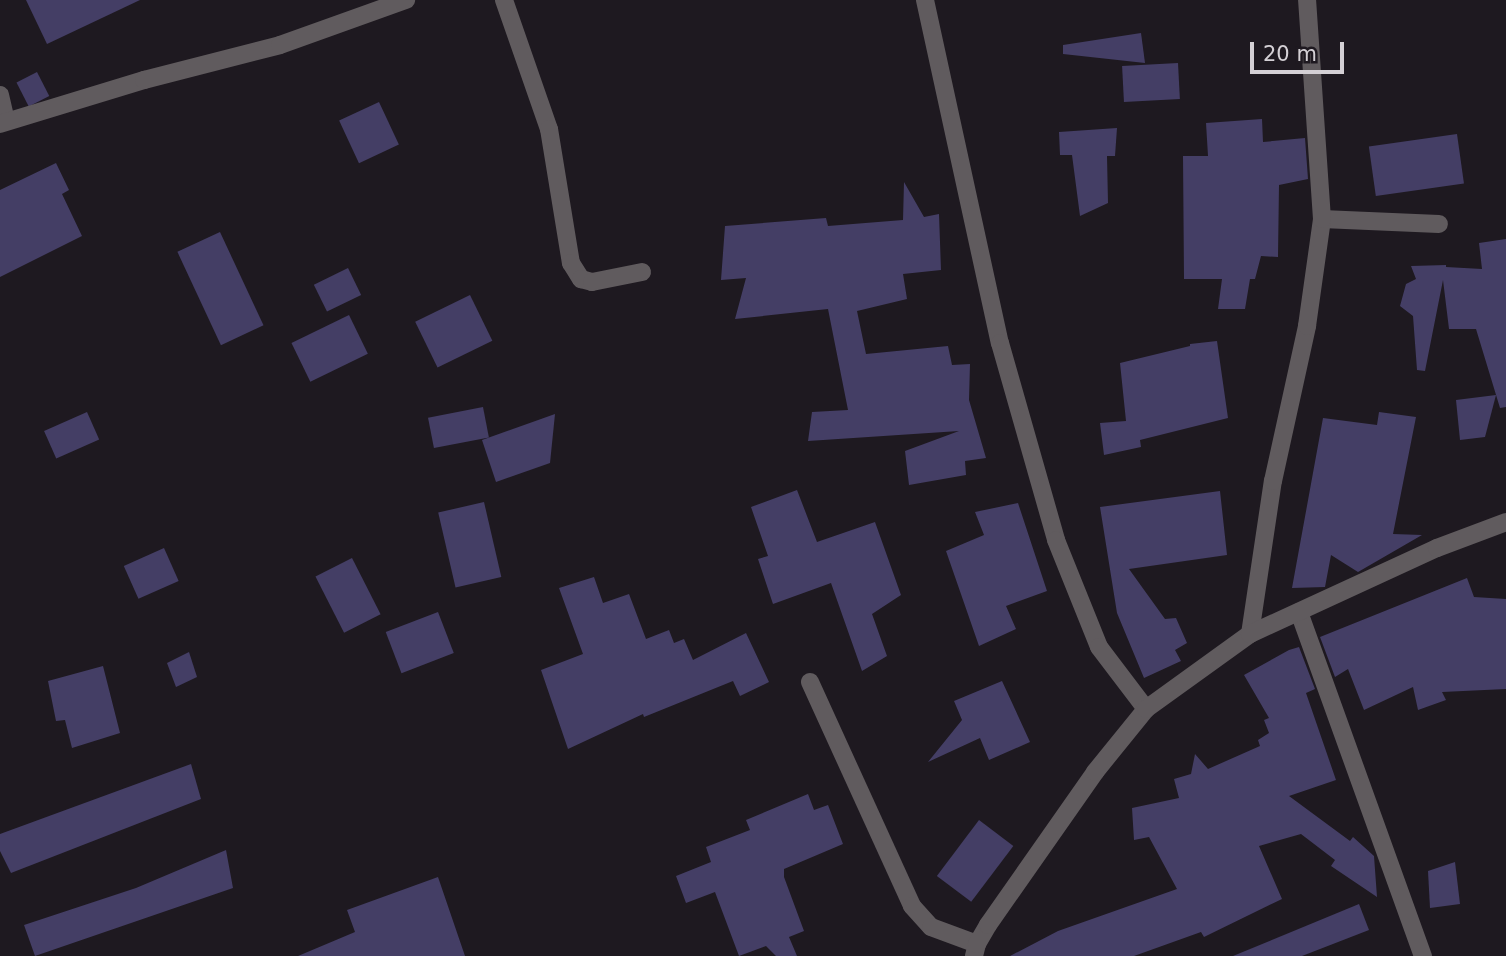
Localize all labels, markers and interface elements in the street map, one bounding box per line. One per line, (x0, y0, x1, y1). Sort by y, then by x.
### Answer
scale bar (1254, 28, 1348, 72)
text: 20 m (1263, 42, 1317, 66)

